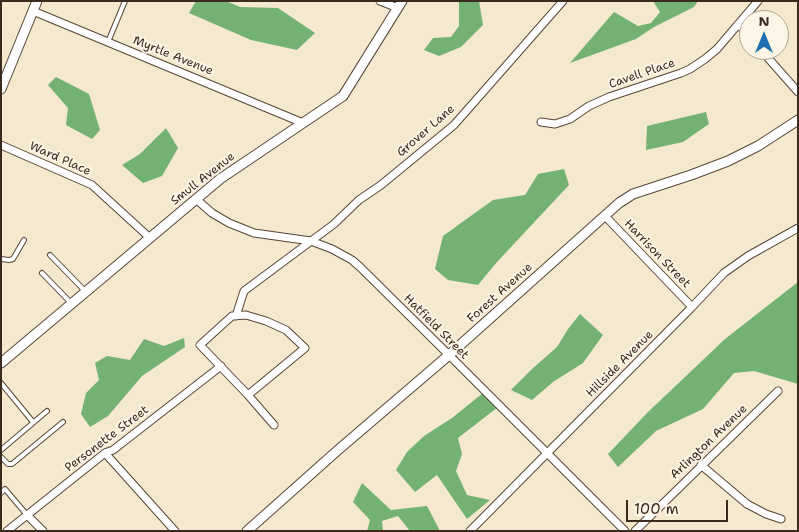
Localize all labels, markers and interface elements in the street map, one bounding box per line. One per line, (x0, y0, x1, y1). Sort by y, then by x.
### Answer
north arrow (739, 10, 789, 60)
text: N (758, 12, 770, 30)
street label: Myrtle Avenue (131, 33, 215, 79)
street label: Cavell Place (607, 56, 677, 92)
street label: Grover Lane (394, 102, 458, 160)
street label: Ward Place (27, 139, 93, 179)
street label: Smull Avenue (168, 150, 238, 208)
street label: Harrison Street (621, 217, 693, 291)
street label: Forest Avenue (465, 260, 535, 326)
street label: Hatfield Street (401, 292, 471, 362)
street label: Hillside Avenue (584, 328, 656, 400)
street label: Arlington Avenue (668, 402, 750, 482)
street label: Personette Street (62, 403, 152, 475)
scale bar (629, 490, 732, 522)
text: 100 m (634, 499, 679, 519)

